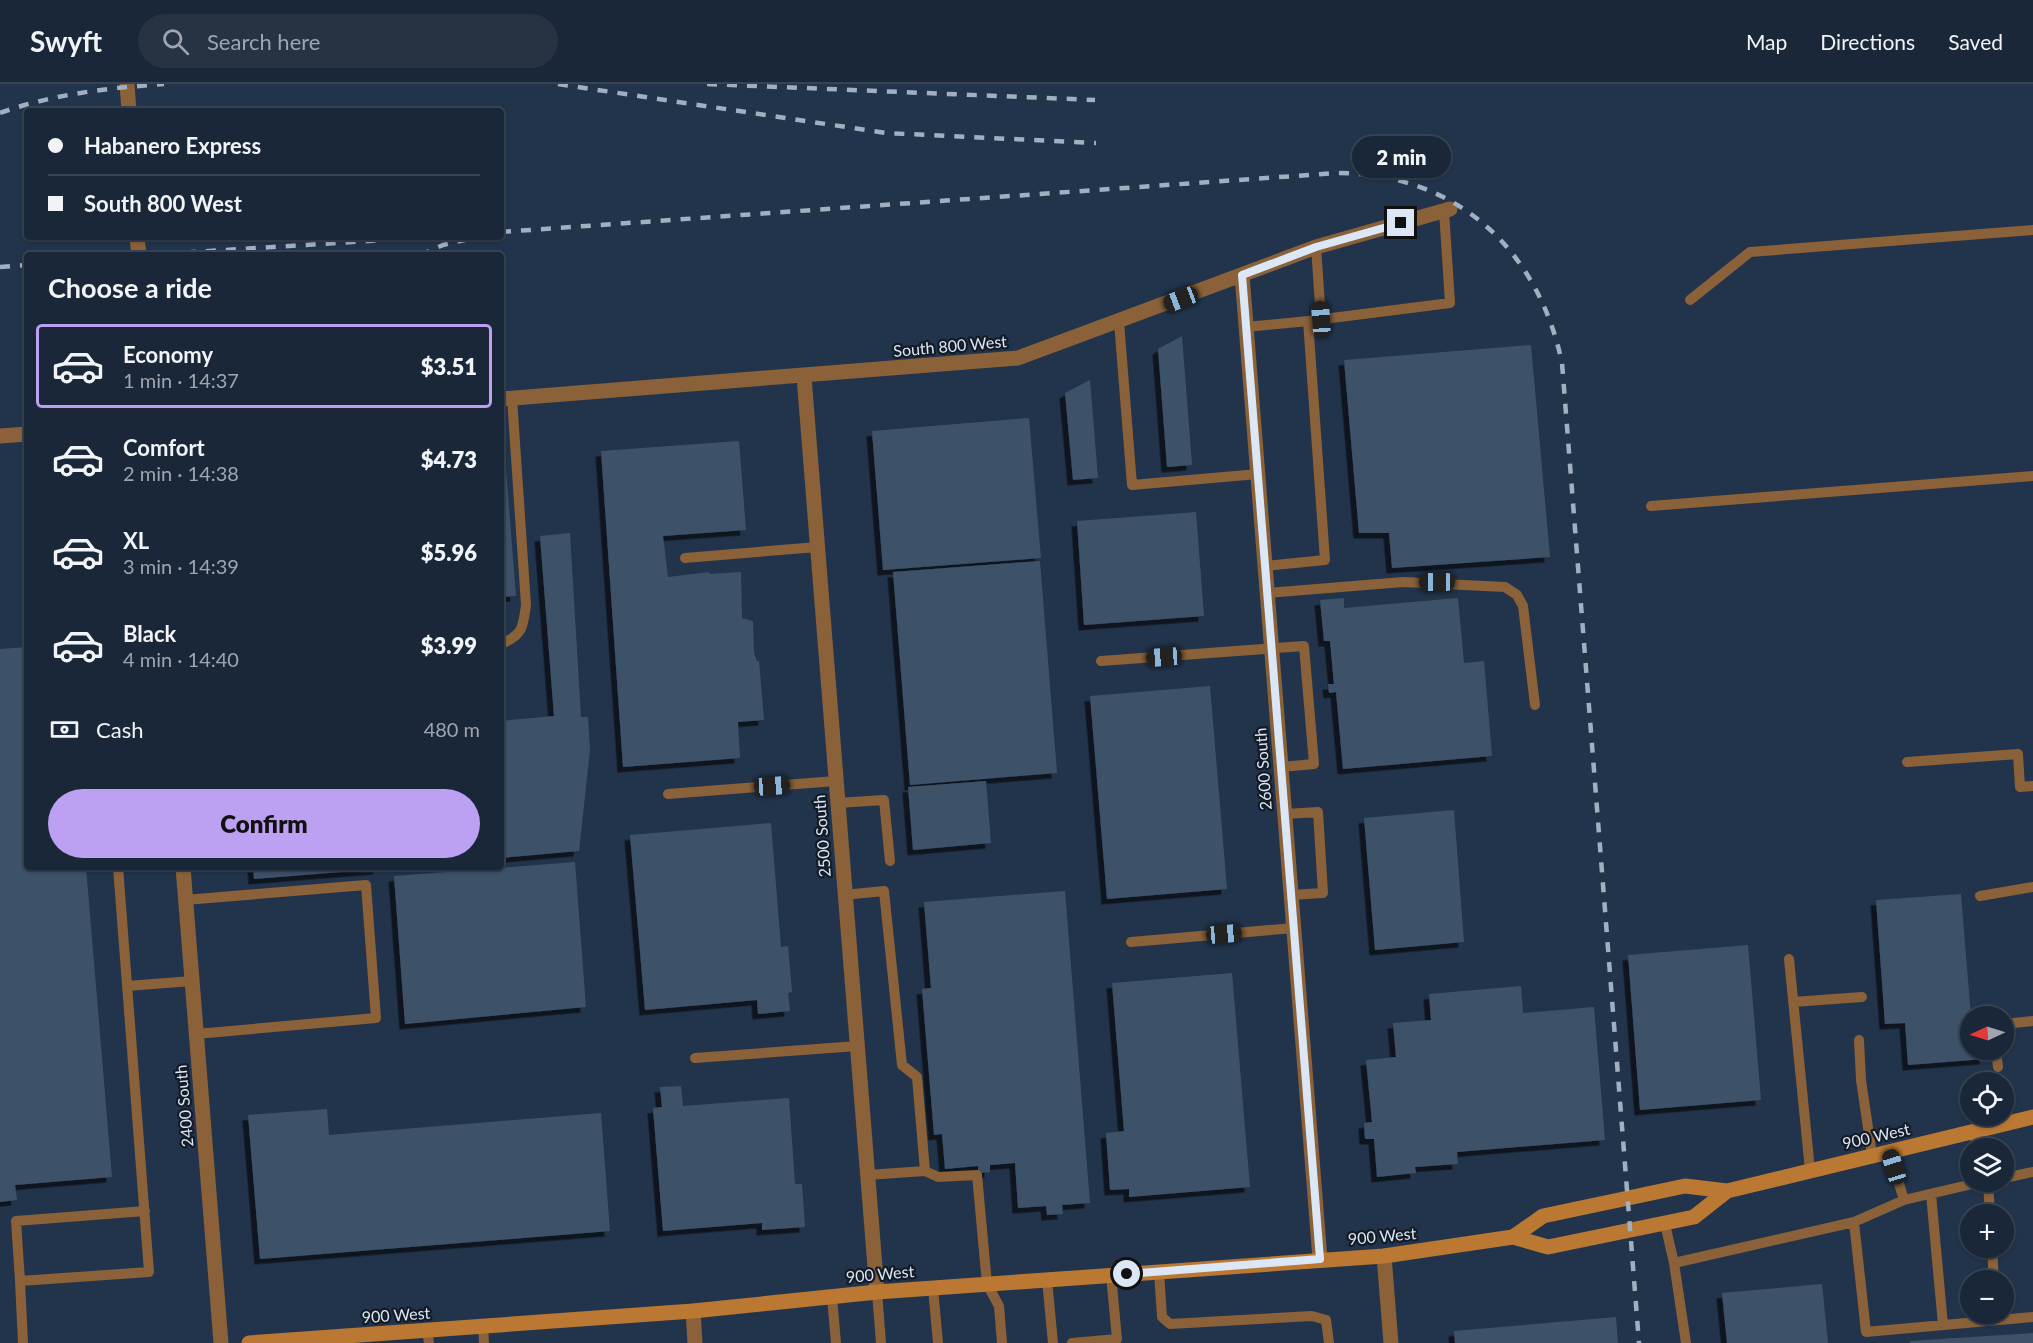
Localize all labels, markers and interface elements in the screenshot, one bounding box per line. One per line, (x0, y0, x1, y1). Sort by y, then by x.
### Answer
search box (138, 14, 558, 68)
text: Swyft (30, 24, 102, 58)
icon: search (159, 25, 192, 58)
text: Search here (207, 28, 320, 55)
text: Map (1746, 29, 1787, 54)
text: Directions (1820, 29, 1915, 54)
text: Saved (1948, 29, 2003, 54)
text: Habanero Express (84, 132, 261, 159)
callout: 2 min (1352, 136, 1450, 178)
text: 2 min (1377, 145, 1426, 169)
text: South 800 West (84, 190, 242, 217)
route end (1387, 209, 1414, 236)
text: Choose a ride (48, 271, 212, 304)
car (1161, 284, 1201, 314)
car (1311, 300, 1331, 338)
street label: South 800 West (892, 331, 1008, 360)
icon: car (51, 339, 105, 393)
text: Economy (123, 341, 213, 368)
text: $3.51 (421, 353, 477, 380)
text: 1 min · 14:37 (123, 368, 239, 392)
icon: car (51, 432, 105, 486)
text: Comfort (123, 434, 205, 461)
text: $4.73 (421, 446, 477, 473)
text: 2 min · 14:38 (123, 461, 239, 485)
icon: car (51, 525, 105, 579)
text: XL (123, 527, 149, 554)
text: $5.96 (421, 539, 477, 566)
text: 3 min · 14:39 (123, 554, 239, 578)
car (1419, 573, 1455, 591)
icon: car (51, 618, 105, 672)
text: Black (123, 620, 176, 647)
text: $3.99 (421, 632, 477, 659)
text: 4 min · 14:40 (123, 647, 239, 671)
car (1145, 647, 1183, 667)
icon: cash (48, 713, 81, 746)
text: Cash (96, 716, 143, 743)
text: 480 m (424, 717, 480, 741)
street label: 2600 South (1250, 727, 1275, 811)
car (753, 776, 791, 796)
button: Confirm (48, 789, 480, 858)
street label: 2500 South (809, 794, 834, 878)
car (1205, 923, 1243, 945)
north arrow (1960, 1006, 2014, 1060)
map controls (1960, 1006, 2014, 1324)
street label: 2400 South (170, 1064, 197, 1148)
button: locate (1960, 1072, 2014, 1126)
street label: 900 West (1840, 1118, 1912, 1152)
button: layers (1960, 1138, 2014, 1192)
car (1880, 1147, 1908, 1187)
button: + (1960, 1204, 2014, 1258)
street label: 900 West (1347, 1223, 1417, 1248)
route start (1113, 1260, 1140, 1287)
street label: 900 West (845, 1261, 915, 1286)
button: − (1960, 1270, 2014, 1324)
street label: 900 West (361, 1303, 431, 1326)

